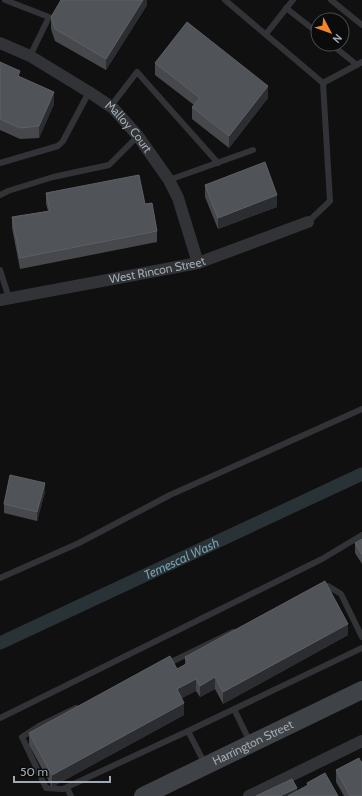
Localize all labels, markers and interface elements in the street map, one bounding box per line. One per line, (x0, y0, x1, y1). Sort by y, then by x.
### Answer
north arrow (310, 12, 350, 52)
text: N (330, 31, 345, 46)
street label: Malloy Court (103, 97, 155, 156)
street label: West Rincon Street (108, 253, 207, 286)
water label: Temescal Wash (141, 534, 221, 583)
street label: Harrington Street (210, 717, 295, 768)
scale bar (14, 758, 110, 784)
text: 50 m (20, 764, 48, 779)

